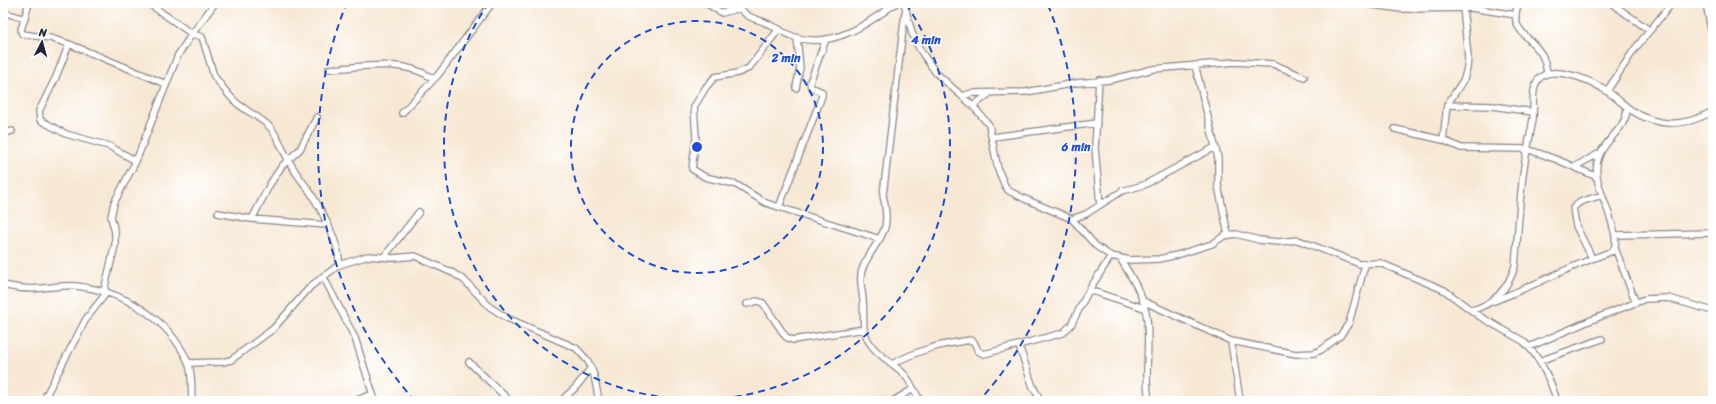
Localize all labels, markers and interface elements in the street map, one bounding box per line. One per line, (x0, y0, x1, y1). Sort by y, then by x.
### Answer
north arrow (22, 22, 62, 62)
text: N (37, 23, 48, 42)
text: 4 min (910, 29, 941, 51)
text: 2 min (770, 47, 801, 69)
text: 6 min (1061, 136, 1091, 158)
centre of rings (690, 140, 704, 154)

